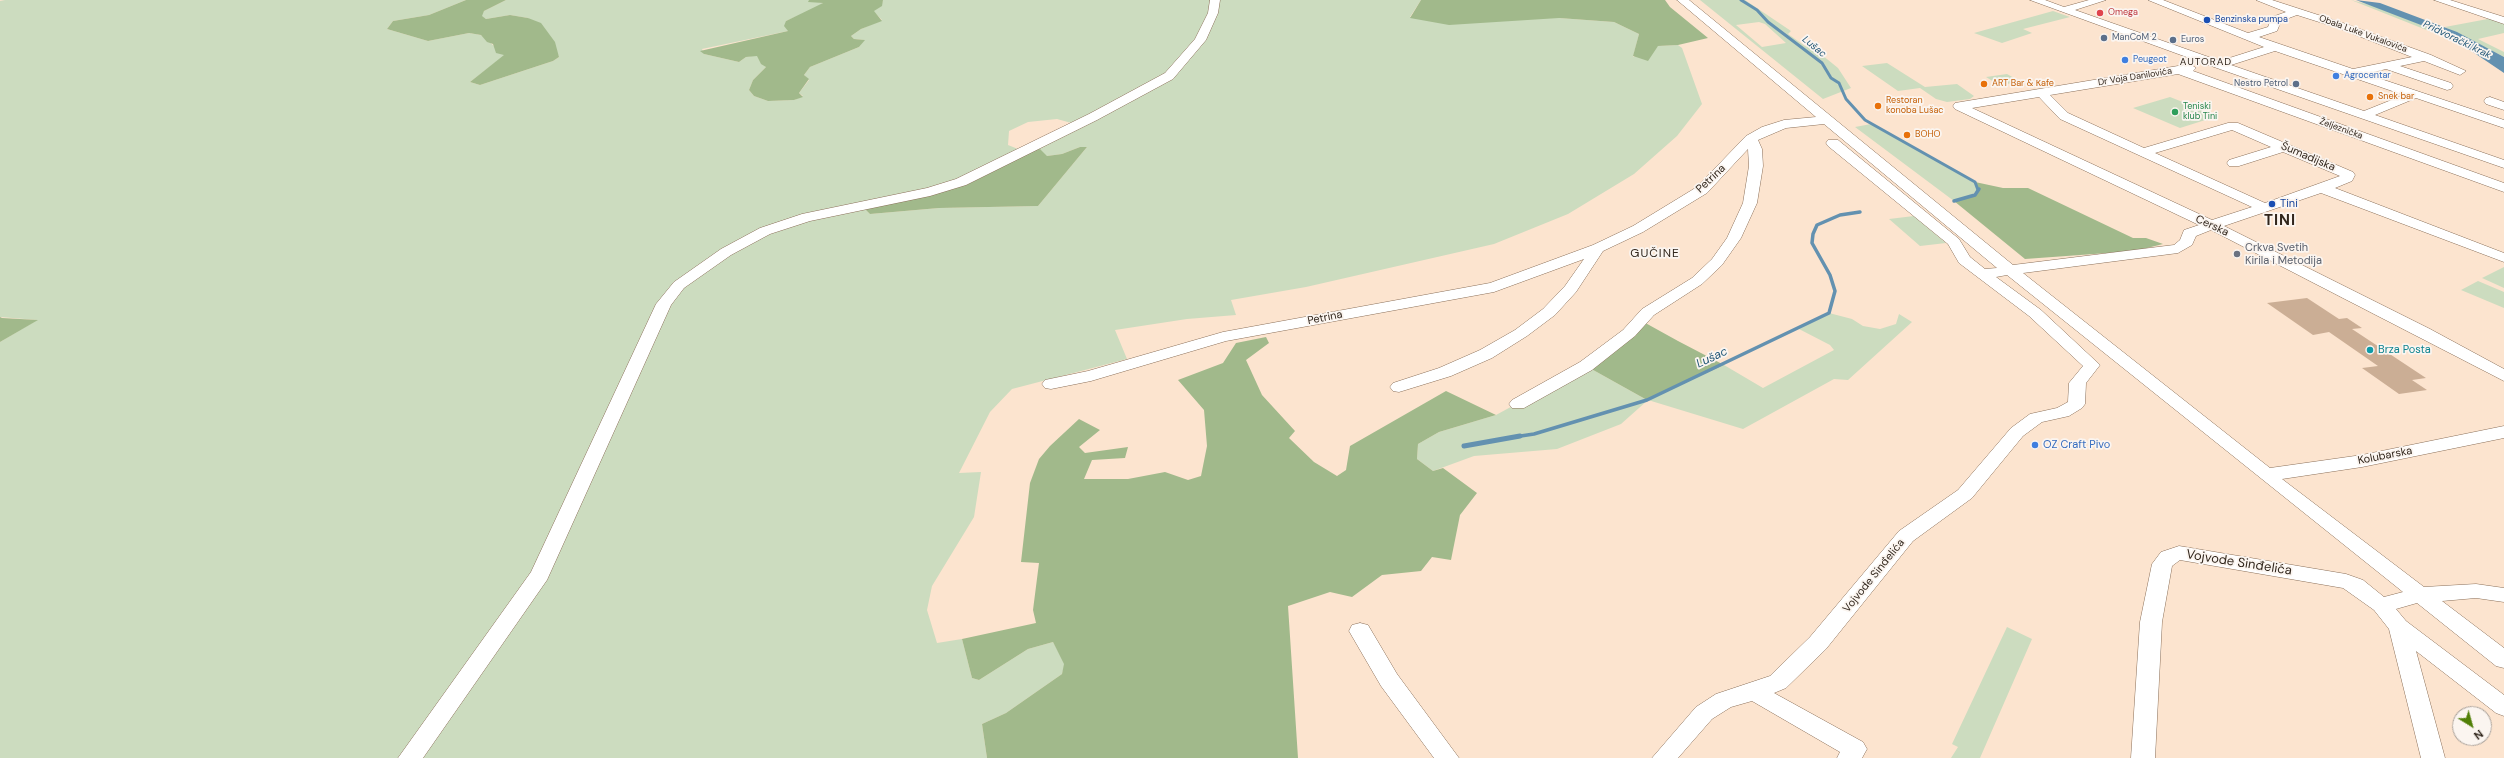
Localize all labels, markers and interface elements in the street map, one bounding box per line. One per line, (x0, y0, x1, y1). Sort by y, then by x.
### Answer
marker: Omega (2095, 8, 2105, 18)
place label: Omega (2108, 8, 2138, 18)
street label: Obala Luke Vukalovića (2317, 13, 2409, 55)
marker: Benzinska pumpa (2202, 15, 2212, 25)
place label: Benzinska pumpa (2215, 15, 2288, 25)
water label: Pridvorački krak (2421, 18, 2493, 62)
marker: ManCoM 2 (2099, 33, 2109, 43)
place label: ManCoM 2 (2112, 33, 2157, 43)
water label: Lušac (1800, 34, 1828, 60)
marker: Euros (2168, 35, 2178, 45)
place label: Euros (2181, 35, 2204, 45)
marker: Peugeot (2120, 55, 2130, 65)
place label: Peugeot (2133, 55, 2167, 65)
district label: AUTORAD (2180, 56, 2232, 68)
street label: Dr Voja Danilovića (2097, 66, 2173, 88)
marker: Agrocentar (2331, 71, 2341, 81)
place label: Agrocentar (2344, 71, 2391, 81)
marker: ART Bar & Кafe (1979, 79, 1989, 89)
place label: ART Bar & Кafe (1992, 79, 2054, 89)
place label: Nestro Petrol (2234, 79, 2288, 89)
marker: Nestro Petrol (2291, 79, 2301, 89)
marker: Snek bar (2365, 92, 2375, 102)
place label: Snek bar (2378, 92, 2414, 102)
place label: Restoran konoba Lušac (1886, 96, 1943, 117)
marker: Restoran konoba Lušac (1873, 101, 1883, 111)
place label: Teniski klub Tini (2183, 102, 2217, 123)
marker: Teniski klub Tini (2170, 107, 2180, 117)
street label: Željeznička (2318, 116, 2364, 142)
marker: BOHO (1902, 130, 1912, 140)
place label: BOHO (1915, 130, 1940, 140)
street label: Šumadijska (2279, 140, 2337, 174)
street label: Petrina (1694, 162, 1728, 196)
place label: Tini (2280, 197, 2298, 211)
marker: Tini (2267, 199, 2277, 209)
district label: TINI (2264, 212, 2296, 230)
street label: Cerska (2193, 213, 2231, 239)
place label: Crkva Svetih Kirila i Metodija (2245, 241, 2322, 267)
district label: GUČINE (1630, 247, 1680, 261)
marker: Crkva Svetih Kirila i Metodija (2232, 249, 2242, 259)
street label: Petrina (1306, 308, 1344, 328)
place label: Brza Posta (2378, 343, 2431, 357)
water label: Lušac (1694, 345, 1730, 371)
marker: Brza Posta (2365, 345, 2375, 355)
place label: OZ Craft Pivo (2043, 438, 2110, 452)
marker: OZ Craft Pivo (2030, 440, 2040, 450)
street label: Kolubarska (2357, 444, 2413, 468)
street label: Vojvode Sinđelića (1840, 537, 1908, 615)
street label: Vojvode Sinđelića (2185, 547, 2293, 579)
north arrow (2452, 706, 2492, 746)
text: N (2471, 727, 2486, 743)

